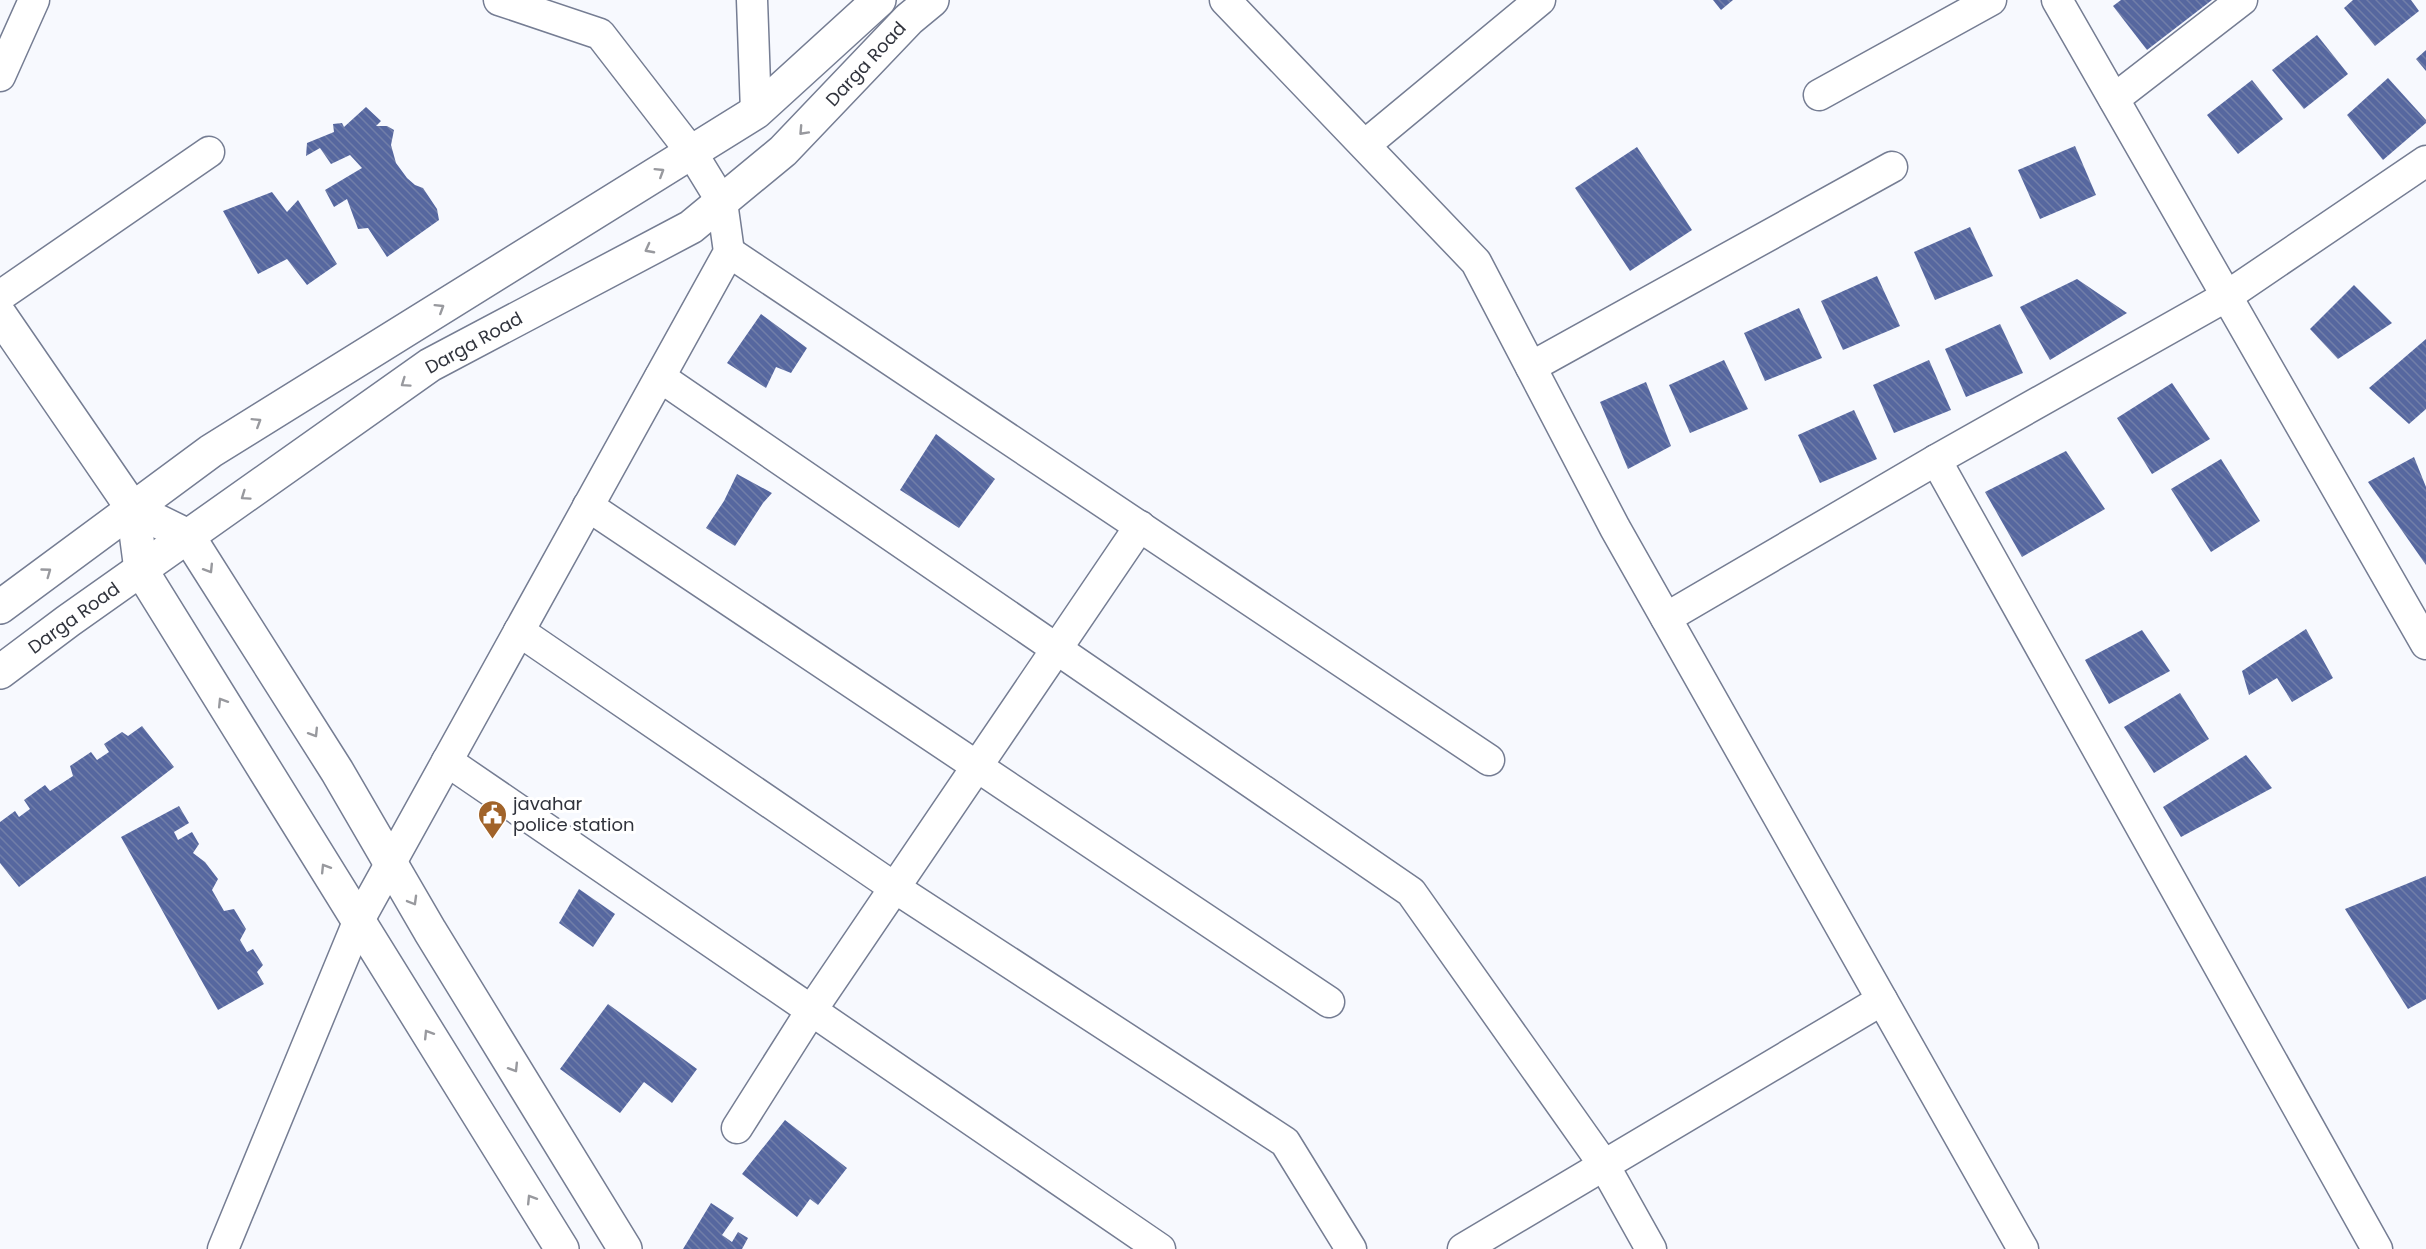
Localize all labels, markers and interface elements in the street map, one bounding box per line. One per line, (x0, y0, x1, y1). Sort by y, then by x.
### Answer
street label: Darga Road (820, 16, 911, 112)
one-way arrow (799, 124, 810, 135)
one-way arrow (654, 168, 664, 180)
one-way arrow (645, 242, 655, 253)
one-way arrow (433, 304, 444, 315)
street label: Darga Road (421, 306, 527, 380)
one-way arrow (400, 376, 411, 387)
one-way arrow (251, 418, 261, 430)
one-way arrow (241, 489, 252, 500)
one-way arrow (202, 562, 213, 573)
one-way arrow (41, 568, 52, 579)
street label: Darga Road (23, 576, 125, 659)
one-way arrow (218, 698, 230, 708)
one-way arrow (306, 727, 318, 737)
place label: javahar police station (512, 791, 635, 837)
public building icon: javahar police station (476, 798, 508, 840)
one-way arrow (320, 864, 332, 874)
one-way arrow (406, 895, 417, 905)
one-way arrow (423, 1030, 435, 1040)
one-way arrow (506, 1062, 518, 1072)
one-way arrow (526, 1195, 538, 1205)

